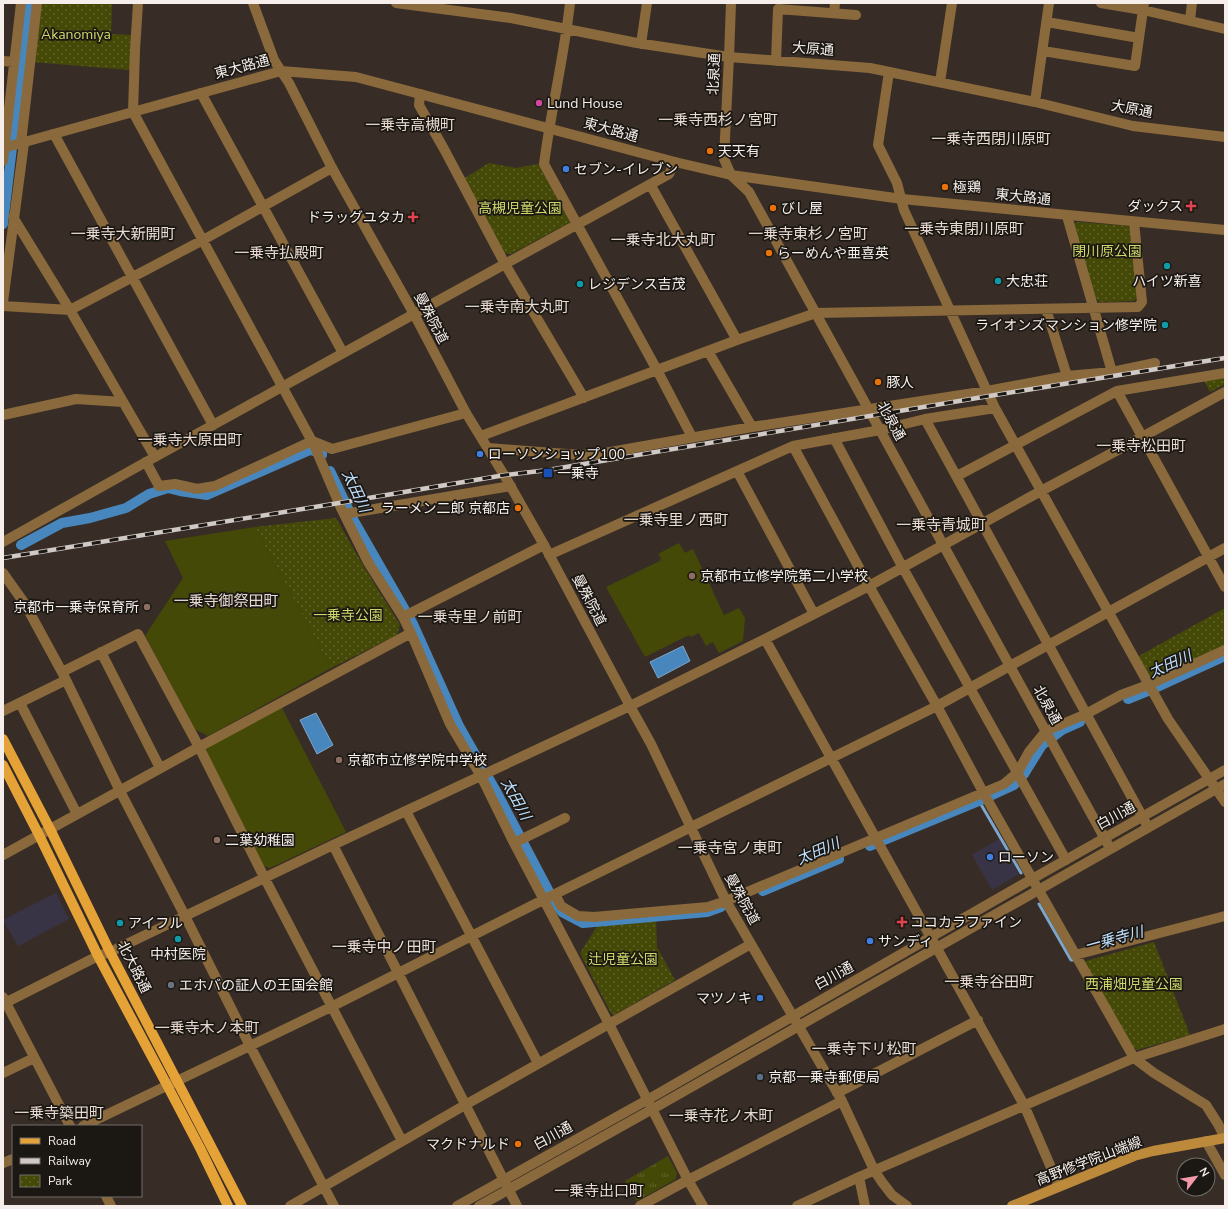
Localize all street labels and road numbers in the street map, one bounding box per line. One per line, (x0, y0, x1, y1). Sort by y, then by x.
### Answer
street label: 大原通 (791, 38, 835, 60)
street label: 東大路通 (212, 51, 272, 83)
street label: 北泉通 (703, 53, 725, 95)
street label: 大原通 (1110, 96, 1154, 122)
street label: 東大路通 (581, 114, 641, 146)
street label: 東大路通 (994, 185, 1052, 209)
street label: 曼殊院道 (409, 289, 453, 347)
street label: 北泉通 (873, 398, 909, 444)
street label: 曼殊院道 (567, 571, 611, 629)
street label: 北泉通 (1029, 682, 1065, 728)
street label: 白川通 (1093, 798, 1139, 834)
street label: 曼殊院道 (720, 870, 764, 928)
street label: 北大路通 (113, 938, 155, 996)
street label: 白川通 (811, 958, 857, 994)
street label: 白川通 (530, 1118, 576, 1154)
street label: 高野修学院山端線 (1033, 1132, 1145, 1190)

